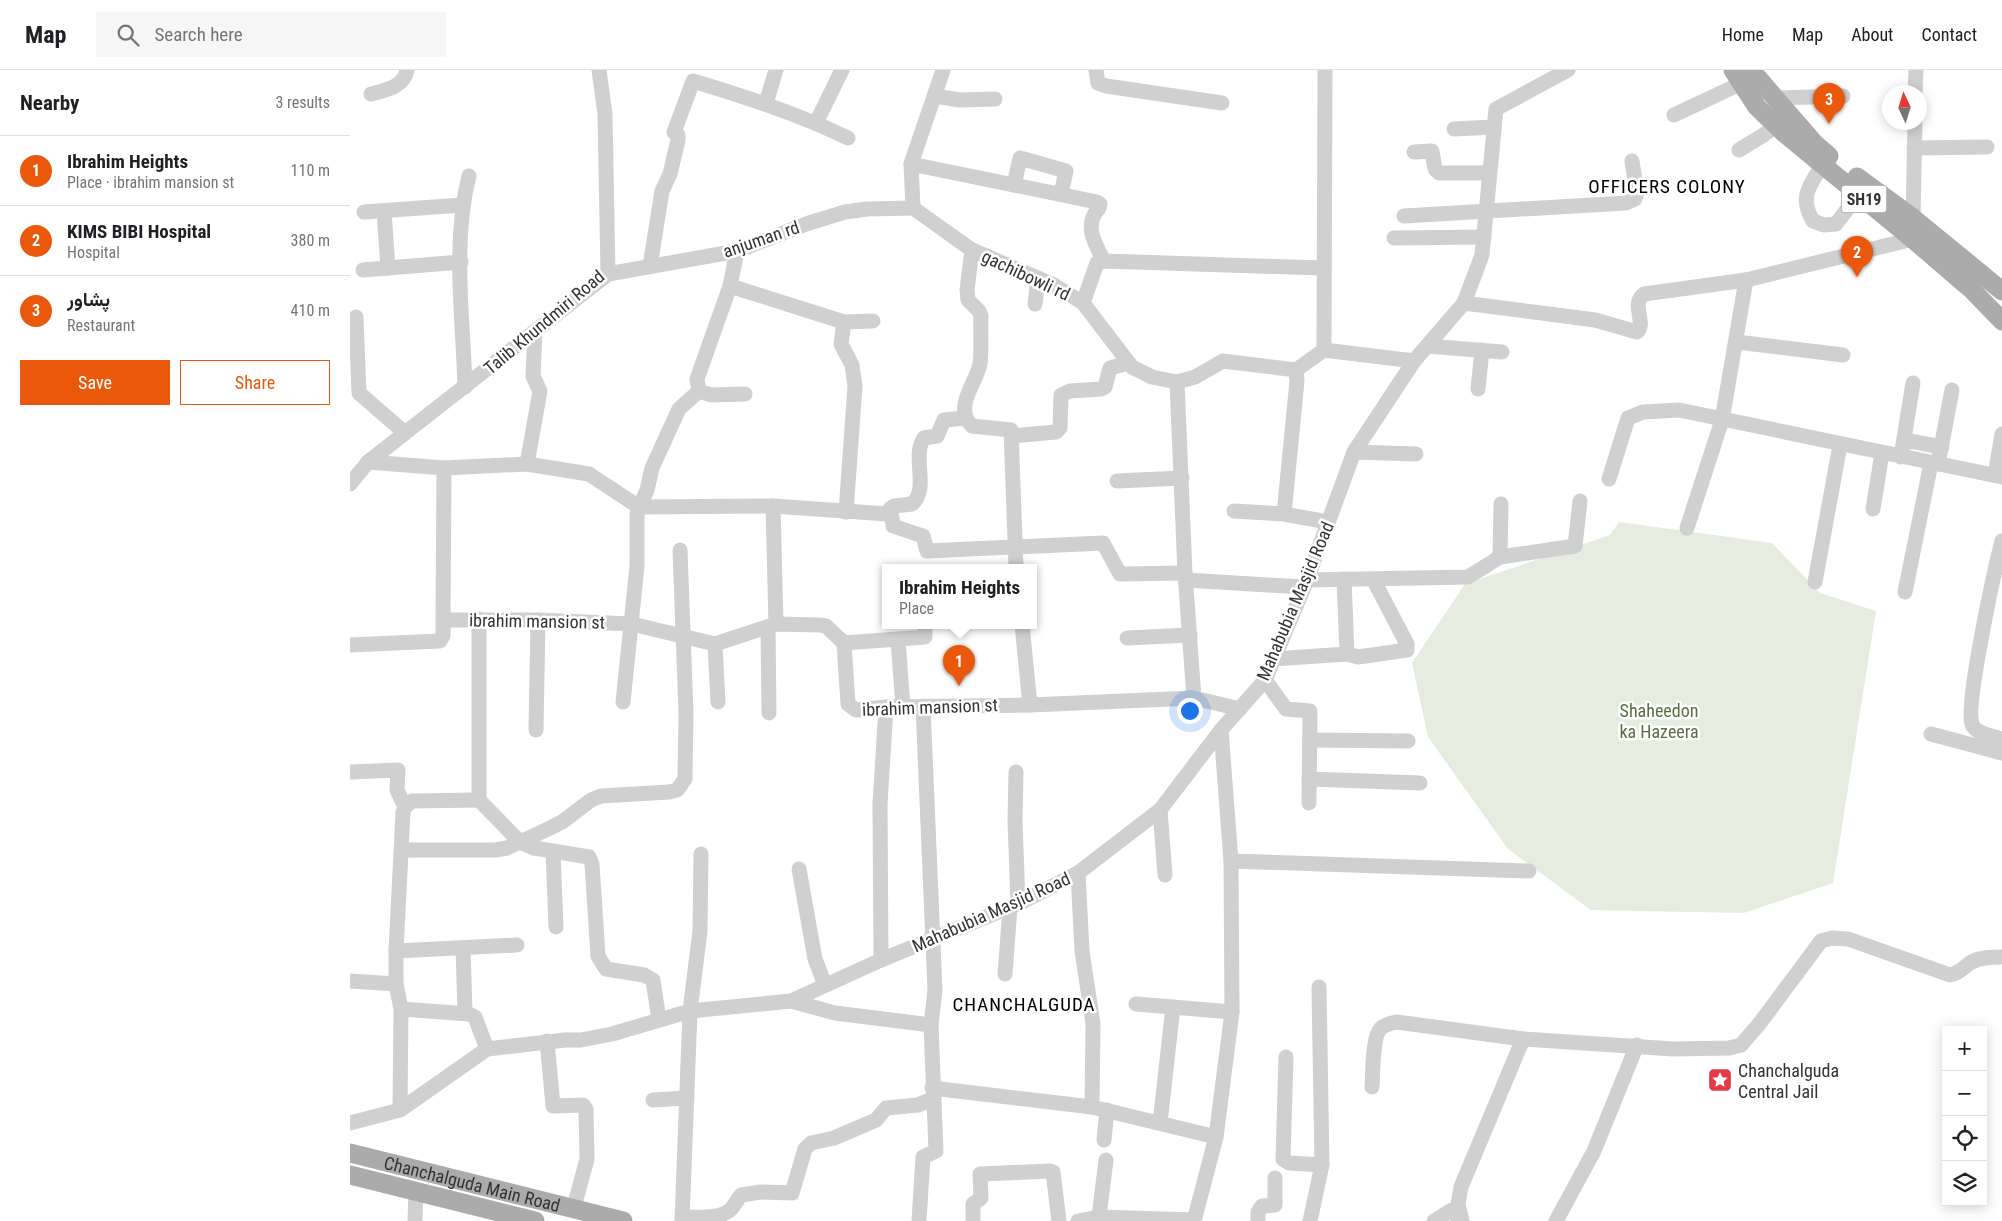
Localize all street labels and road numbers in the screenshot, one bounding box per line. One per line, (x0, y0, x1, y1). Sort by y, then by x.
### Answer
road number: SH19 (1842, 186, 1886, 212)
street label: anjuman rd (720, 216, 802, 262)
street label: gachibowli rd (979, 245, 1073, 305)
street label: Talib Khundmiri Road (480, 266, 608, 378)
street label: Mahabubia Masjid Road (1252, 518, 1338, 684)
street label: ibrahim mansion st (469, 609, 605, 633)
street label: ibrahim mansion st (862, 694, 998, 720)
street label: Mahabubia Masjid Road (909, 868, 1073, 956)
street label: Chanchalguda Main Road (382, 1151, 563, 1215)

